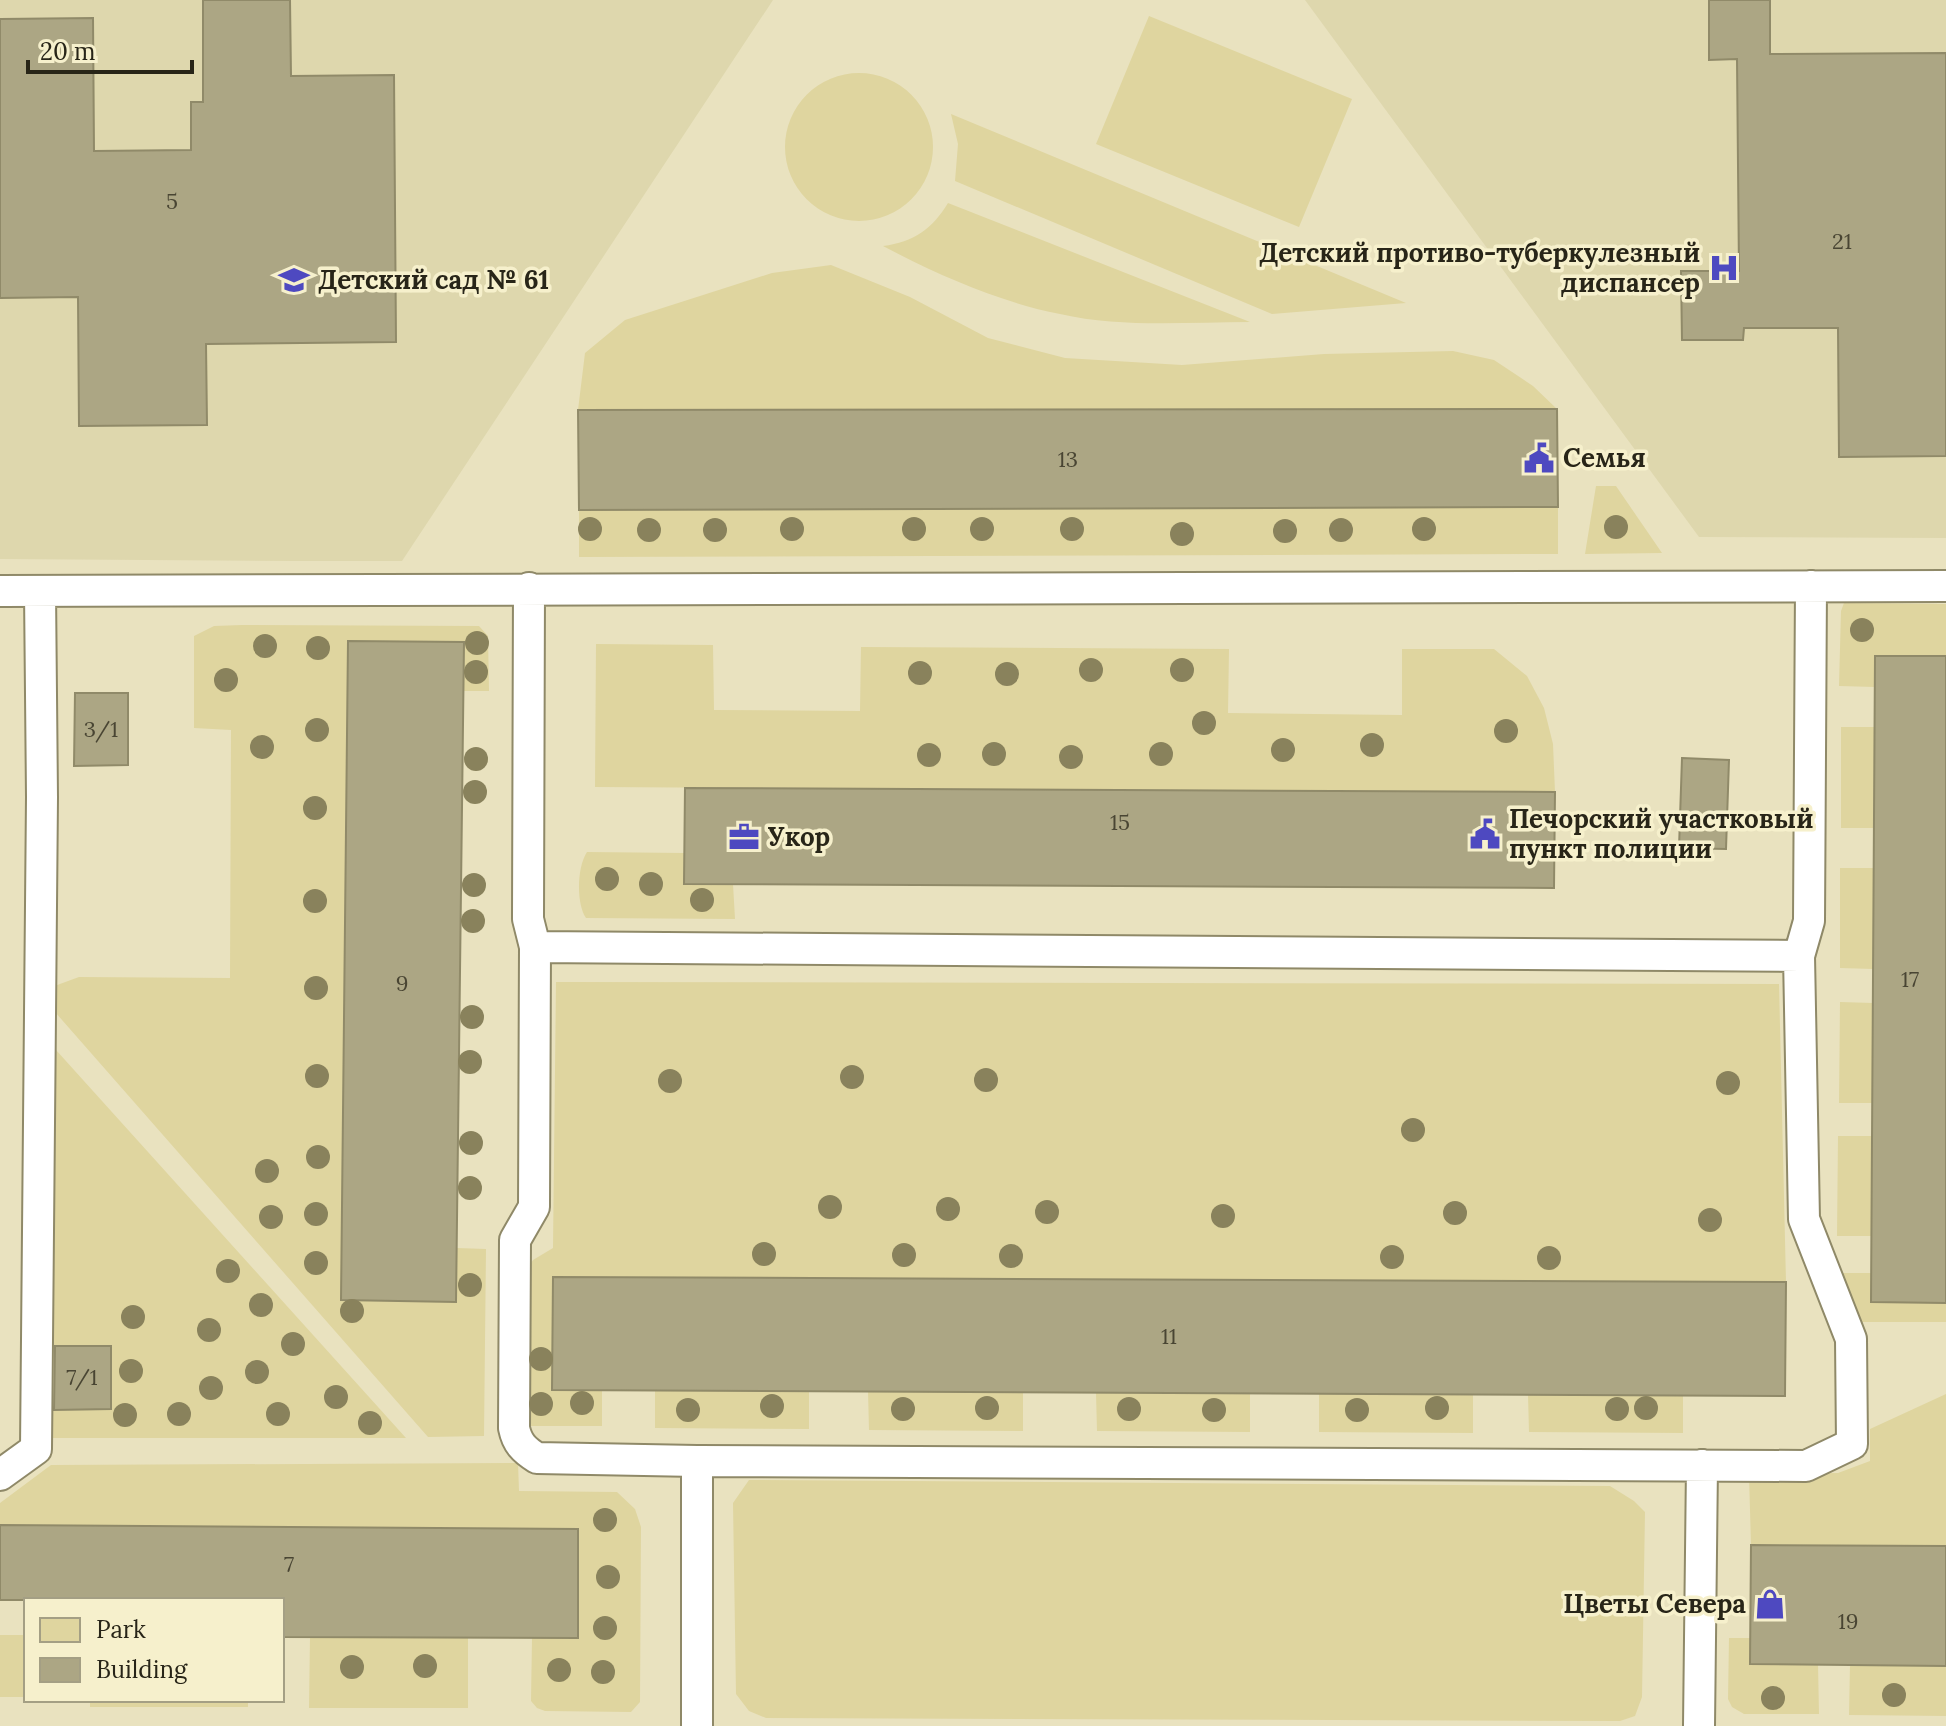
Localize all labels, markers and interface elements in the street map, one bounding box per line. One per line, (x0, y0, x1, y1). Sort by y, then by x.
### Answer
scale bar (28, 24, 192, 74)
text: 20 m (40, 36, 96, 67)
house number: 5 (166, 187, 178, 215)
house number: 21 (1832, 227, 1852, 255)
place label: Детский противо-туберкулезный диспансер (1259, 236, 1700, 299)
hospital icon: Детский противо-туберкулезный диспансер (1707, 251, 1741, 285)
school or university icon: Детский сад № 61 (277, 263, 311, 297)
place label: Детский сад № 61 (318, 263, 549, 296)
public building icon: Семья (1522, 441, 1556, 475)
place label: Семья (1563, 441, 1646, 474)
house number: 13 (1058, 445, 1078, 473)
house number: 3/1 (84, 715, 118, 743)
place label: Печорский участковый пункт полиции (1509, 802, 1813, 865)
house number: 15 (1110, 808, 1130, 836)
public building icon: Печорский участковый пункт полиции (1468, 817, 1502, 851)
office icon: Укор (727, 820, 761, 854)
place label: Укор (768, 820, 830, 853)
house number: 17 (1901, 965, 1919, 993)
house number: 9 (396, 969, 408, 997)
house number: 11 (1161, 1322, 1177, 1350)
house number: 7/1 (66, 1363, 98, 1391)
house number: 7 (284, 1550, 294, 1578)
place label: Цветы Севера (1563, 1587, 1746, 1620)
shop icon: Цветы Севера (1753, 1587, 1787, 1621)
legend (24, 1598, 284, 1702)
house number: 19 (1838, 1607, 1858, 1635)
text: Park (96, 1614, 146, 1645)
text: Building (96, 1654, 188, 1685)

